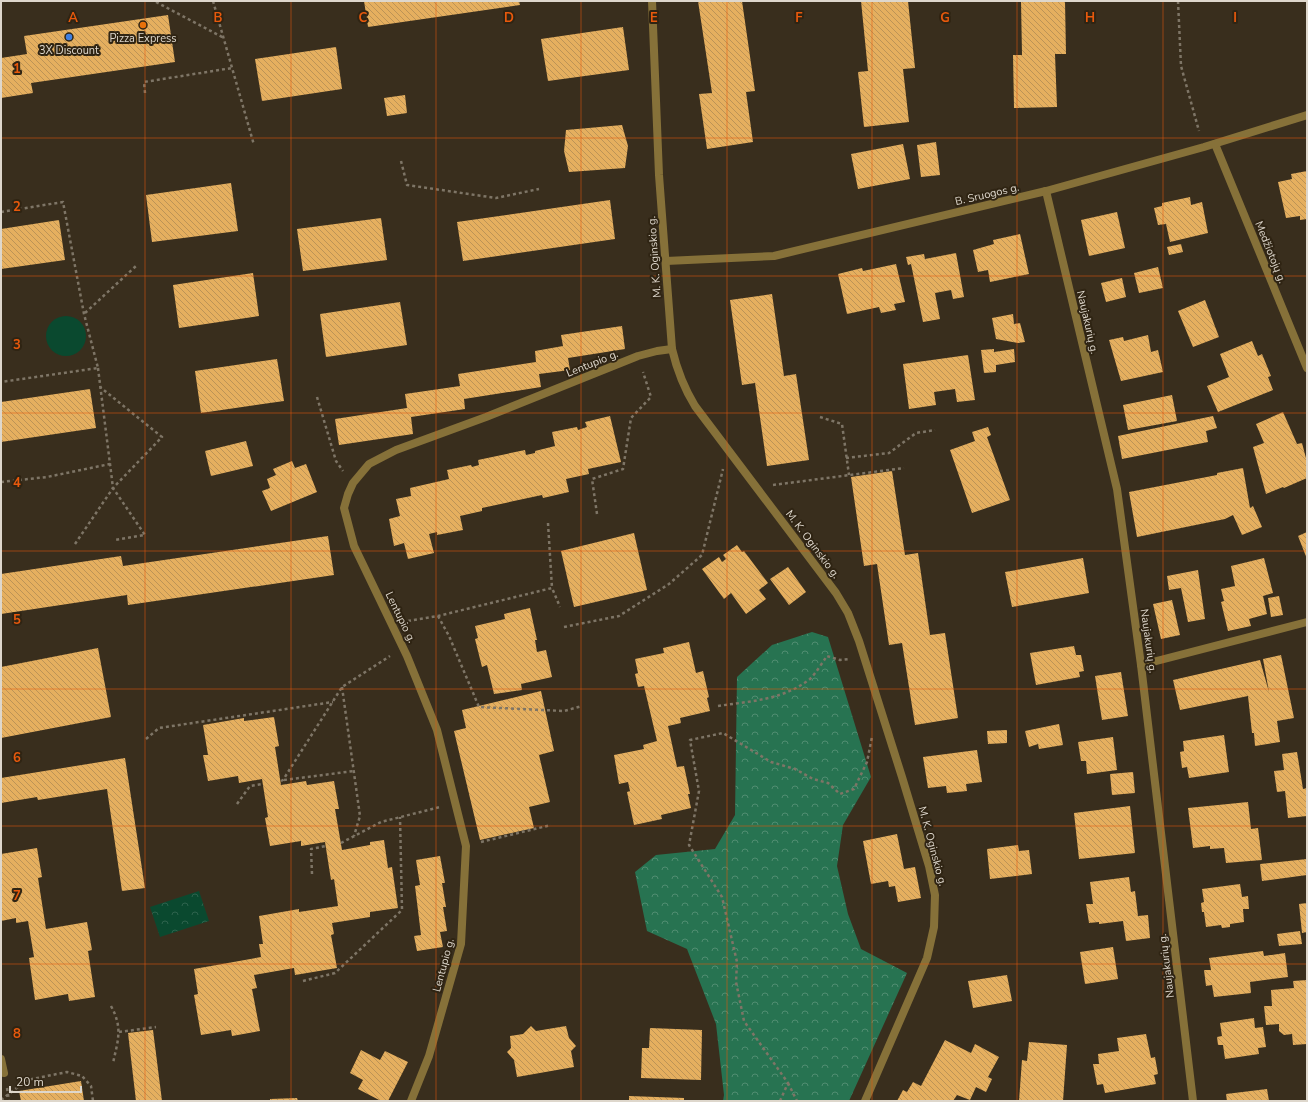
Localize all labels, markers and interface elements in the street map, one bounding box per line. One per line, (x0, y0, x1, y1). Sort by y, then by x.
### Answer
text: A (68, 9, 78, 27)
text: B (214, 9, 223, 27)
text: C (359, 9, 368, 27)
text: D (504, 9, 514, 27)
text: E (650, 9, 658, 27)
text: F (795, 9, 803, 27)
text: G (940, 9, 950, 27)
text: H (1085, 9, 1095, 27)
text: I (1233, 9, 1237, 27)
marker: Pizza Express (138, 20, 148, 30)
place label: Pizza Express (109, 31, 177, 46)
marker: 3X Discount (64, 32, 74, 42)
place label: 3X Discount (39, 43, 99, 58)
text: 1 (13, 60, 21, 78)
street label: B. Sruogos g. (954, 180, 1021, 209)
text: 2 (13, 198, 21, 216)
street label: M. K. Oginskio g. (644, 216, 665, 298)
street label: Medžiotojų g. (1251, 219, 1290, 286)
street label: Naujakurių g. (1073, 289, 1102, 355)
text: 3 (13, 336, 21, 354)
street label: Lentupio g. (564, 346, 620, 381)
text: 4 (13, 474, 21, 492)
street label: M. K. Oginskio g. (782, 507, 843, 582)
street label: Lentupio g. (382, 589, 419, 645)
street label: Naujakurių g. (1137, 608, 1160, 674)
text: 5 (13, 611, 21, 629)
text: 6 (13, 749, 21, 767)
street label: M. K. Oginskio g. (915, 805, 950, 888)
text: 7 (13, 887, 21, 905)
street label: Naujakurių g. (1155, 933, 1178, 999)
street label: Lentupio g. (429, 937, 458, 994)
text: 8 (13, 1025, 21, 1043)
scale bar (10, 1068, 81, 1094)
text: 20 m (16, 1074, 44, 1090)

